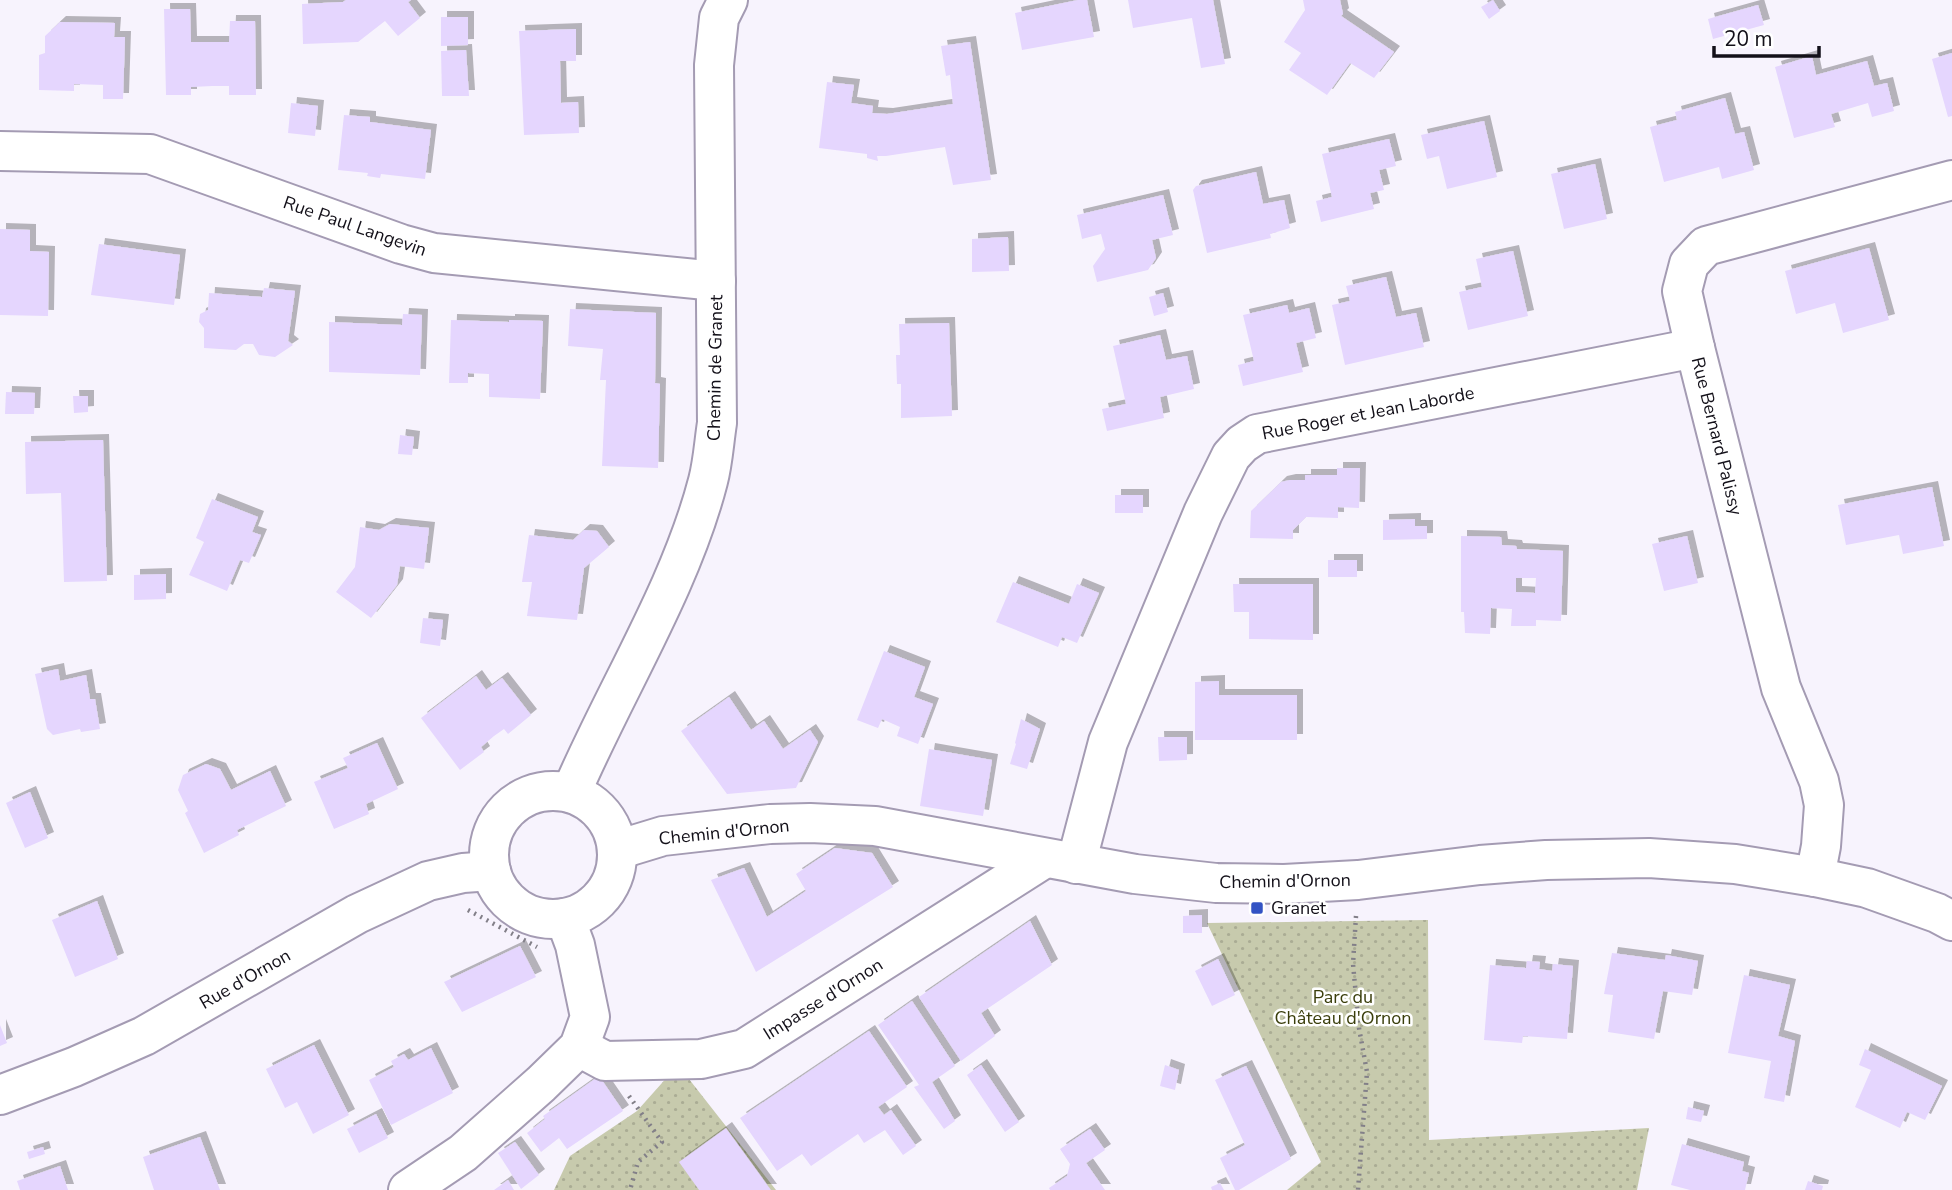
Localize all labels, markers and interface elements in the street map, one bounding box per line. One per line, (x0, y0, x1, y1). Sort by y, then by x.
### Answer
scale bar (1714, 14, 1819, 58)
text: 20 m (1724, 25, 1773, 53)
street label: Rue Paul Langevin (280, 190, 430, 262)
street label: Chemin de Granet (702, 294, 728, 441)
street label: Rue Bernard Palissy (1686, 354, 1748, 518)
street label: Rue Roger et Jean Laborde (1260, 381, 1476, 445)
street label: Chemin d'Ornon (657, 813, 791, 851)
street label: Chemin d'Ornon (1219, 868, 1351, 894)
place label: Granet (1271, 896, 1327, 920)
marker: Granet (1249, 900, 1265, 916)
street label: Rue d'Ornon (195, 943, 295, 1015)
street label: Impasse d'Ornon (759, 953, 887, 1045)
park label: Parc du Château d'Ornon (1274, 985, 1412, 1030)

